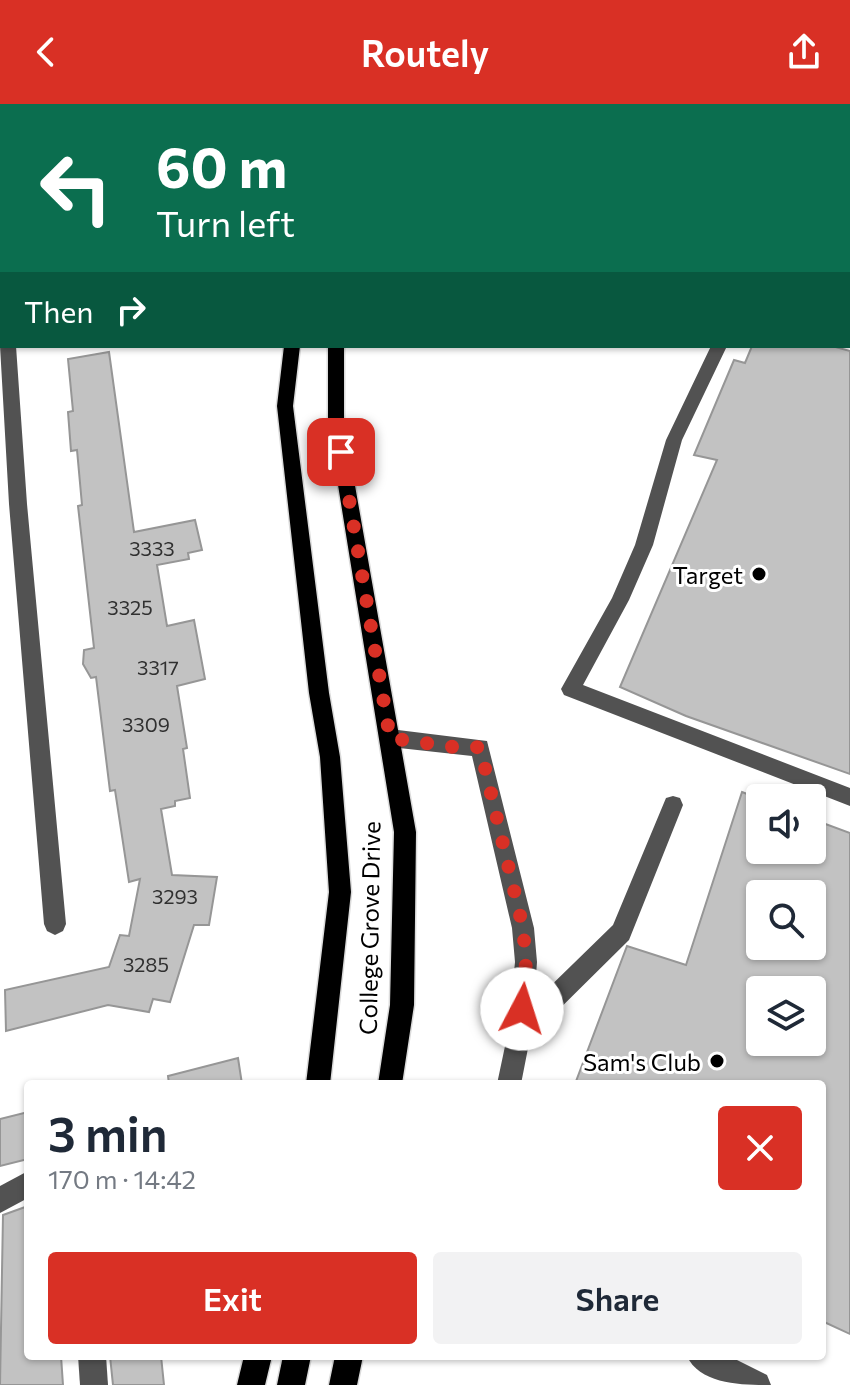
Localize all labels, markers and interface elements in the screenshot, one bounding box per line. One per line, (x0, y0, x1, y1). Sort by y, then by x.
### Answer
icon: back (24, 30, 68, 74)
text: Routely (361, 30, 489, 74)
icon: share (782, 30, 826, 74)
text: 60 m (156, 131, 287, 200)
icon: left (24, 136, 128, 240)
text: Turn left (156, 200, 295, 244)
icon: right (109, 288, 153, 332)
text: Then (24, 292, 93, 329)
pin (307, 418, 375, 486)
icon: arrive (319, 430, 363, 474)
house number: 3333 (129, 536, 175, 560)
place label: Target (672, 560, 743, 589)
marker: Target (750, 565, 768, 583)
house number: 3325 (107, 595, 153, 619)
house number: 3317 (137, 655, 179, 679)
house number: 3309 (122, 712, 170, 736)
map controls (746, 784, 826, 1056)
button: sound (746, 784, 826, 864)
street label: College Grove Drive (353, 821, 385, 1035)
button: search (746, 880, 826, 960)
house number: 3293 (152, 884, 198, 908)
house number: 3285 (123, 952, 169, 976)
position arrow (480, 967, 564, 1051)
button: layers (746, 976, 826, 1056)
place label: Sam's Club (583, 1047, 701, 1076)
marker: Sam's Club (708, 1052, 726, 1070)
text: 3 min (48, 1103, 168, 1162)
button: close (718, 1106, 802, 1190)
text: 170 m · 14:42 (48, 1163, 196, 1194)
button: Exit (48, 1252, 417, 1344)
button: Share (433, 1252, 802, 1344)

